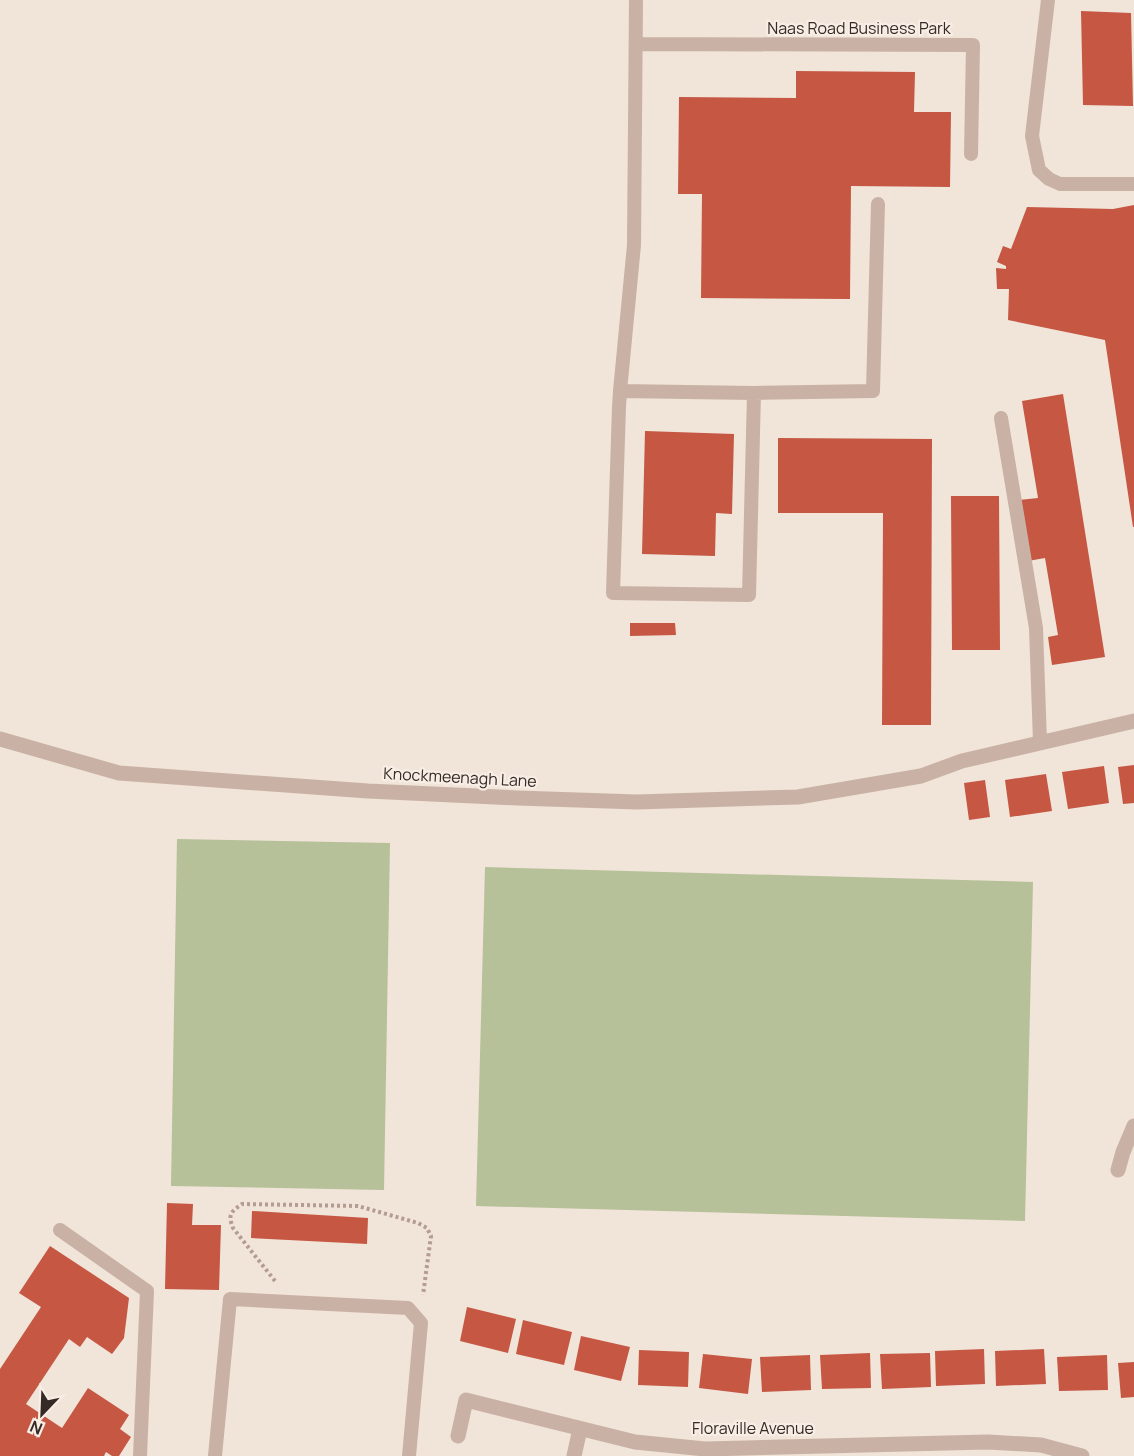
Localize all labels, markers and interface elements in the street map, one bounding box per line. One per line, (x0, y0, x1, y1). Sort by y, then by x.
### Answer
street label: Naas Road Business Park (767, 17, 952, 39)
street label: Knockmeenagh Lane (383, 762, 537, 792)
north arrow (12, 1384, 72, 1444)
text: N (27, 1415, 46, 1440)
street label: Floraville Avenue (692, 1417, 814, 1439)

